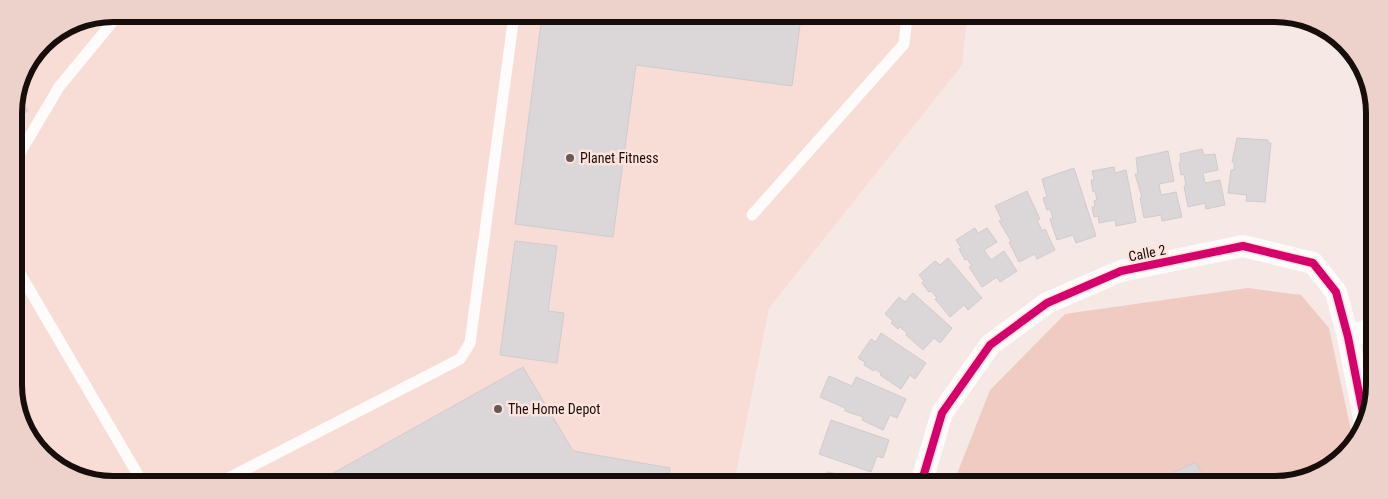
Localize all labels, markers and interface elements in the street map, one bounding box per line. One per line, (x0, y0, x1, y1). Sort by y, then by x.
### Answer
place label: Planet Fitness (580, 150, 659, 166)
marker: Planet Fitness (564, 152, 576, 164)
street label: Calle 2 (1127, 242, 1167, 264)
place label: The Home Depot (508, 401, 600, 417)
marker: The Home Depot (492, 403, 504, 415)

